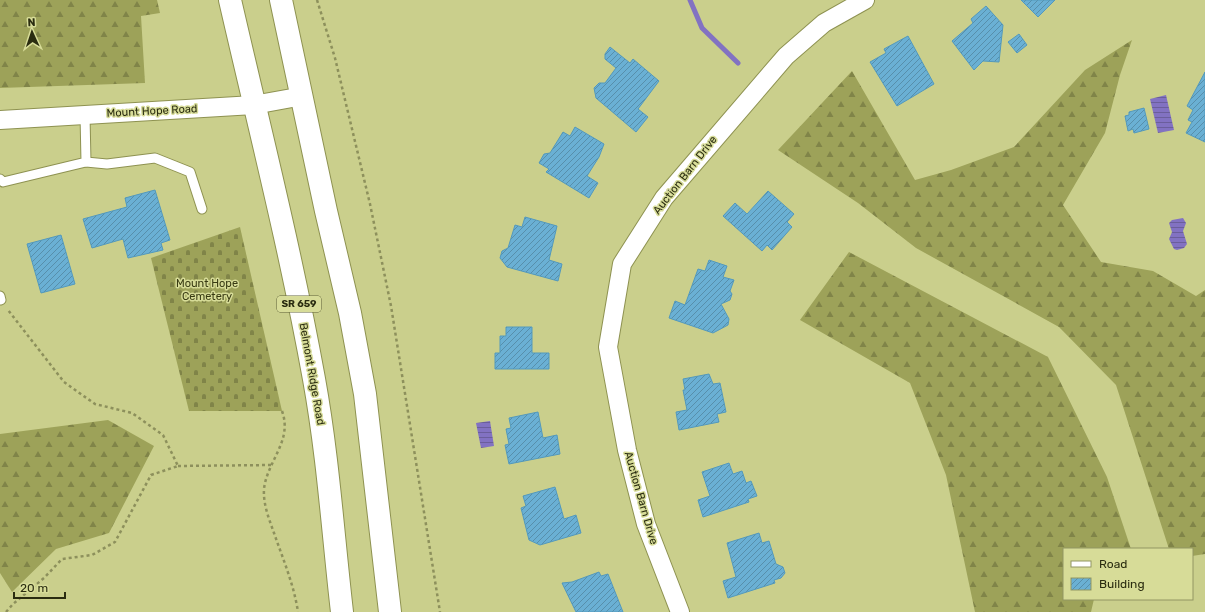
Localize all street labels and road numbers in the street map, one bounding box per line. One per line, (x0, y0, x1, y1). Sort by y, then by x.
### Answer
street label: Mount Hope Road (106, 102, 198, 120)
street label: Auction Barn Drive (650, 133, 720, 217)
road number: SR 659 (277, 296, 321, 312)
street label: Belmont Ridge Road (297, 322, 327, 426)
street label: Auction Barn Drive (622, 450, 660, 546)

